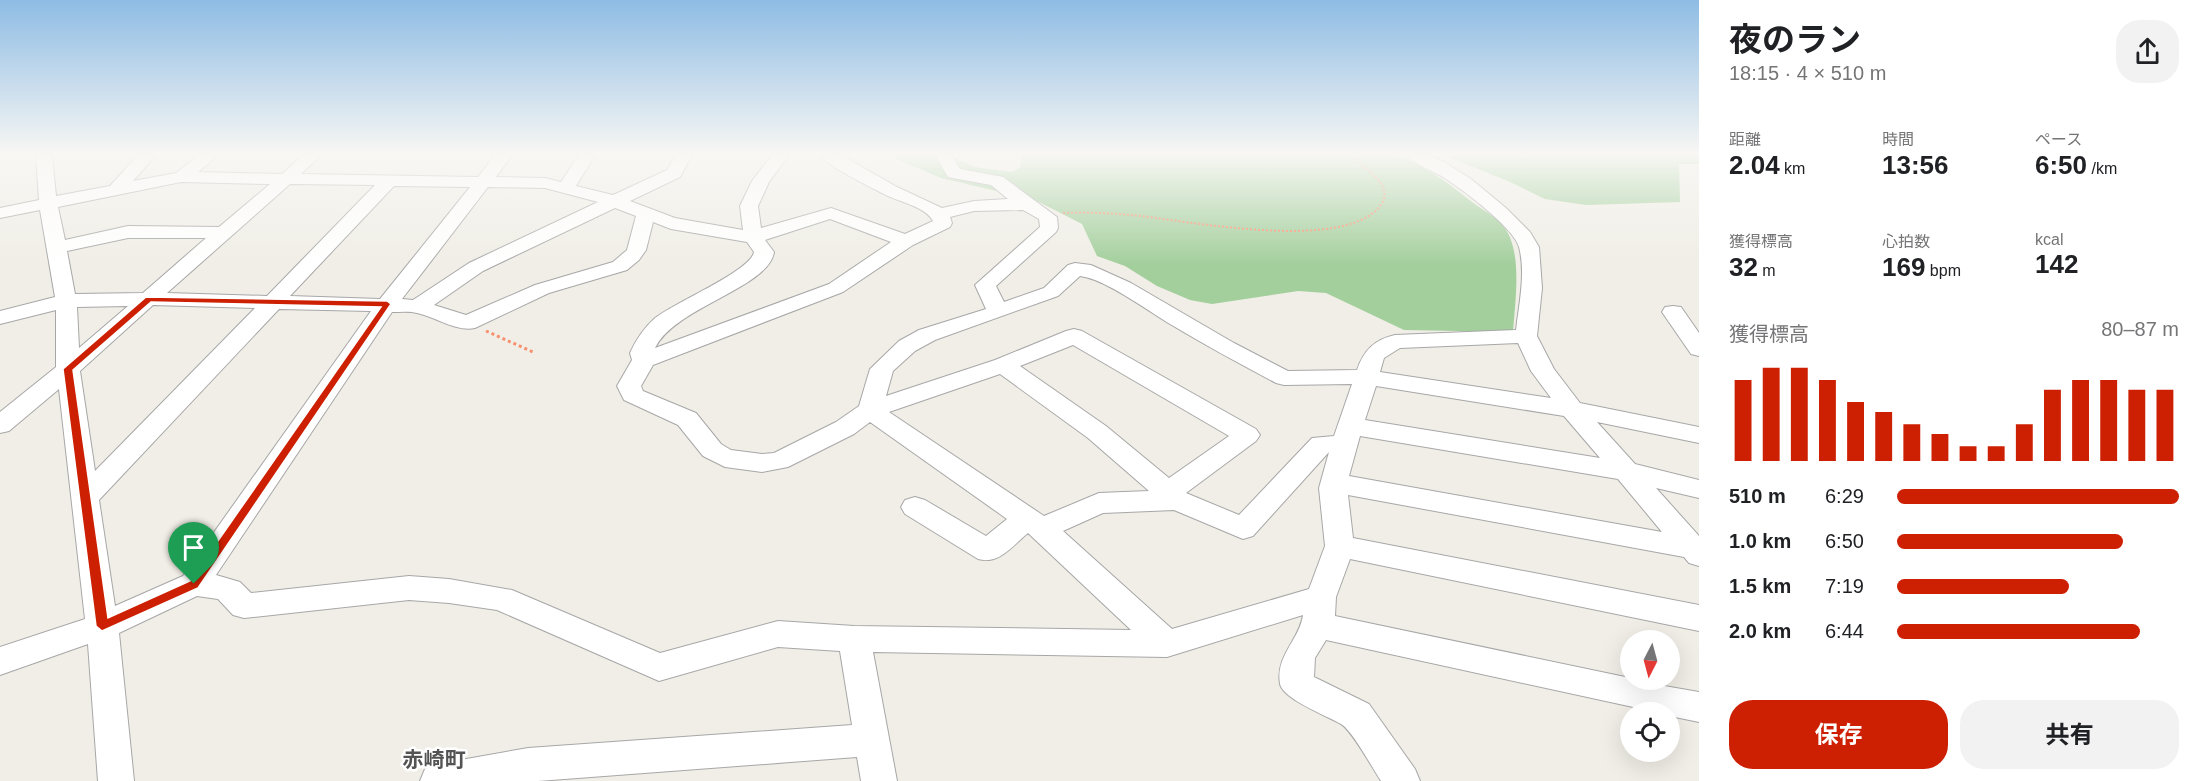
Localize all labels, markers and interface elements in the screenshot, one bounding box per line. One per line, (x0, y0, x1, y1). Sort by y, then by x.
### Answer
button: share (2116, 20, 2179, 83)
text: 夜のラン (1729, 21, 1861, 58)
text: 18:15 · 4 × 510 m (1729, 62, 1886, 84)
text: 距離 (1729, 131, 1761, 148)
text: 時間 (1882, 131, 1914, 148)
text: ペース (2035, 131, 2082, 148)
text: 2.04 (1729, 150, 1780, 180)
text: 13:56 (1882, 150, 1949, 180)
text: 6:50 (2035, 150, 2087, 180)
text: km (1780, 160, 1805, 177)
text: /km (2087, 160, 2117, 177)
text: kcal (2035, 231, 2063, 248)
text: 獲得標高 (1729, 233, 1793, 250)
text: 心拍数 (1882, 233, 1930, 250)
text: 142 (2035, 249, 2078, 279)
text: 32 (1729, 252, 1758, 282)
text: 169 (1882, 252, 1925, 282)
text: m (1758, 262, 1776, 279)
text: bpm (1925, 262, 1961, 279)
text: 80–87 m (2101, 318, 2179, 340)
text: 獲得標高 (1729, 323, 1809, 345)
text: 510 m (1729, 485, 1786, 507)
text: 6:29 (1825, 485, 1864, 507)
pin (168, 522, 219, 584)
text: 1.0 km (1729, 530, 1791, 552)
text: 6:50 (1825, 530, 1864, 552)
icon: arrive (177, 531, 210, 564)
text: 1.5 km (1729, 575, 1791, 597)
text: 7:19 (1825, 575, 1864, 597)
text: 2.0 km (1729, 620, 1791, 642)
text: 6:44 (1825, 620, 1864, 642)
north arrow (1620, 630, 1680, 690)
map controls (1620, 630, 1680, 762)
button: 保存 (1729, 700, 1948, 769)
button: 共有 (1960, 700, 2179, 769)
button: locate (1620, 702, 1680, 762)
district label: 赤崎町 (403, 748, 466, 771)

